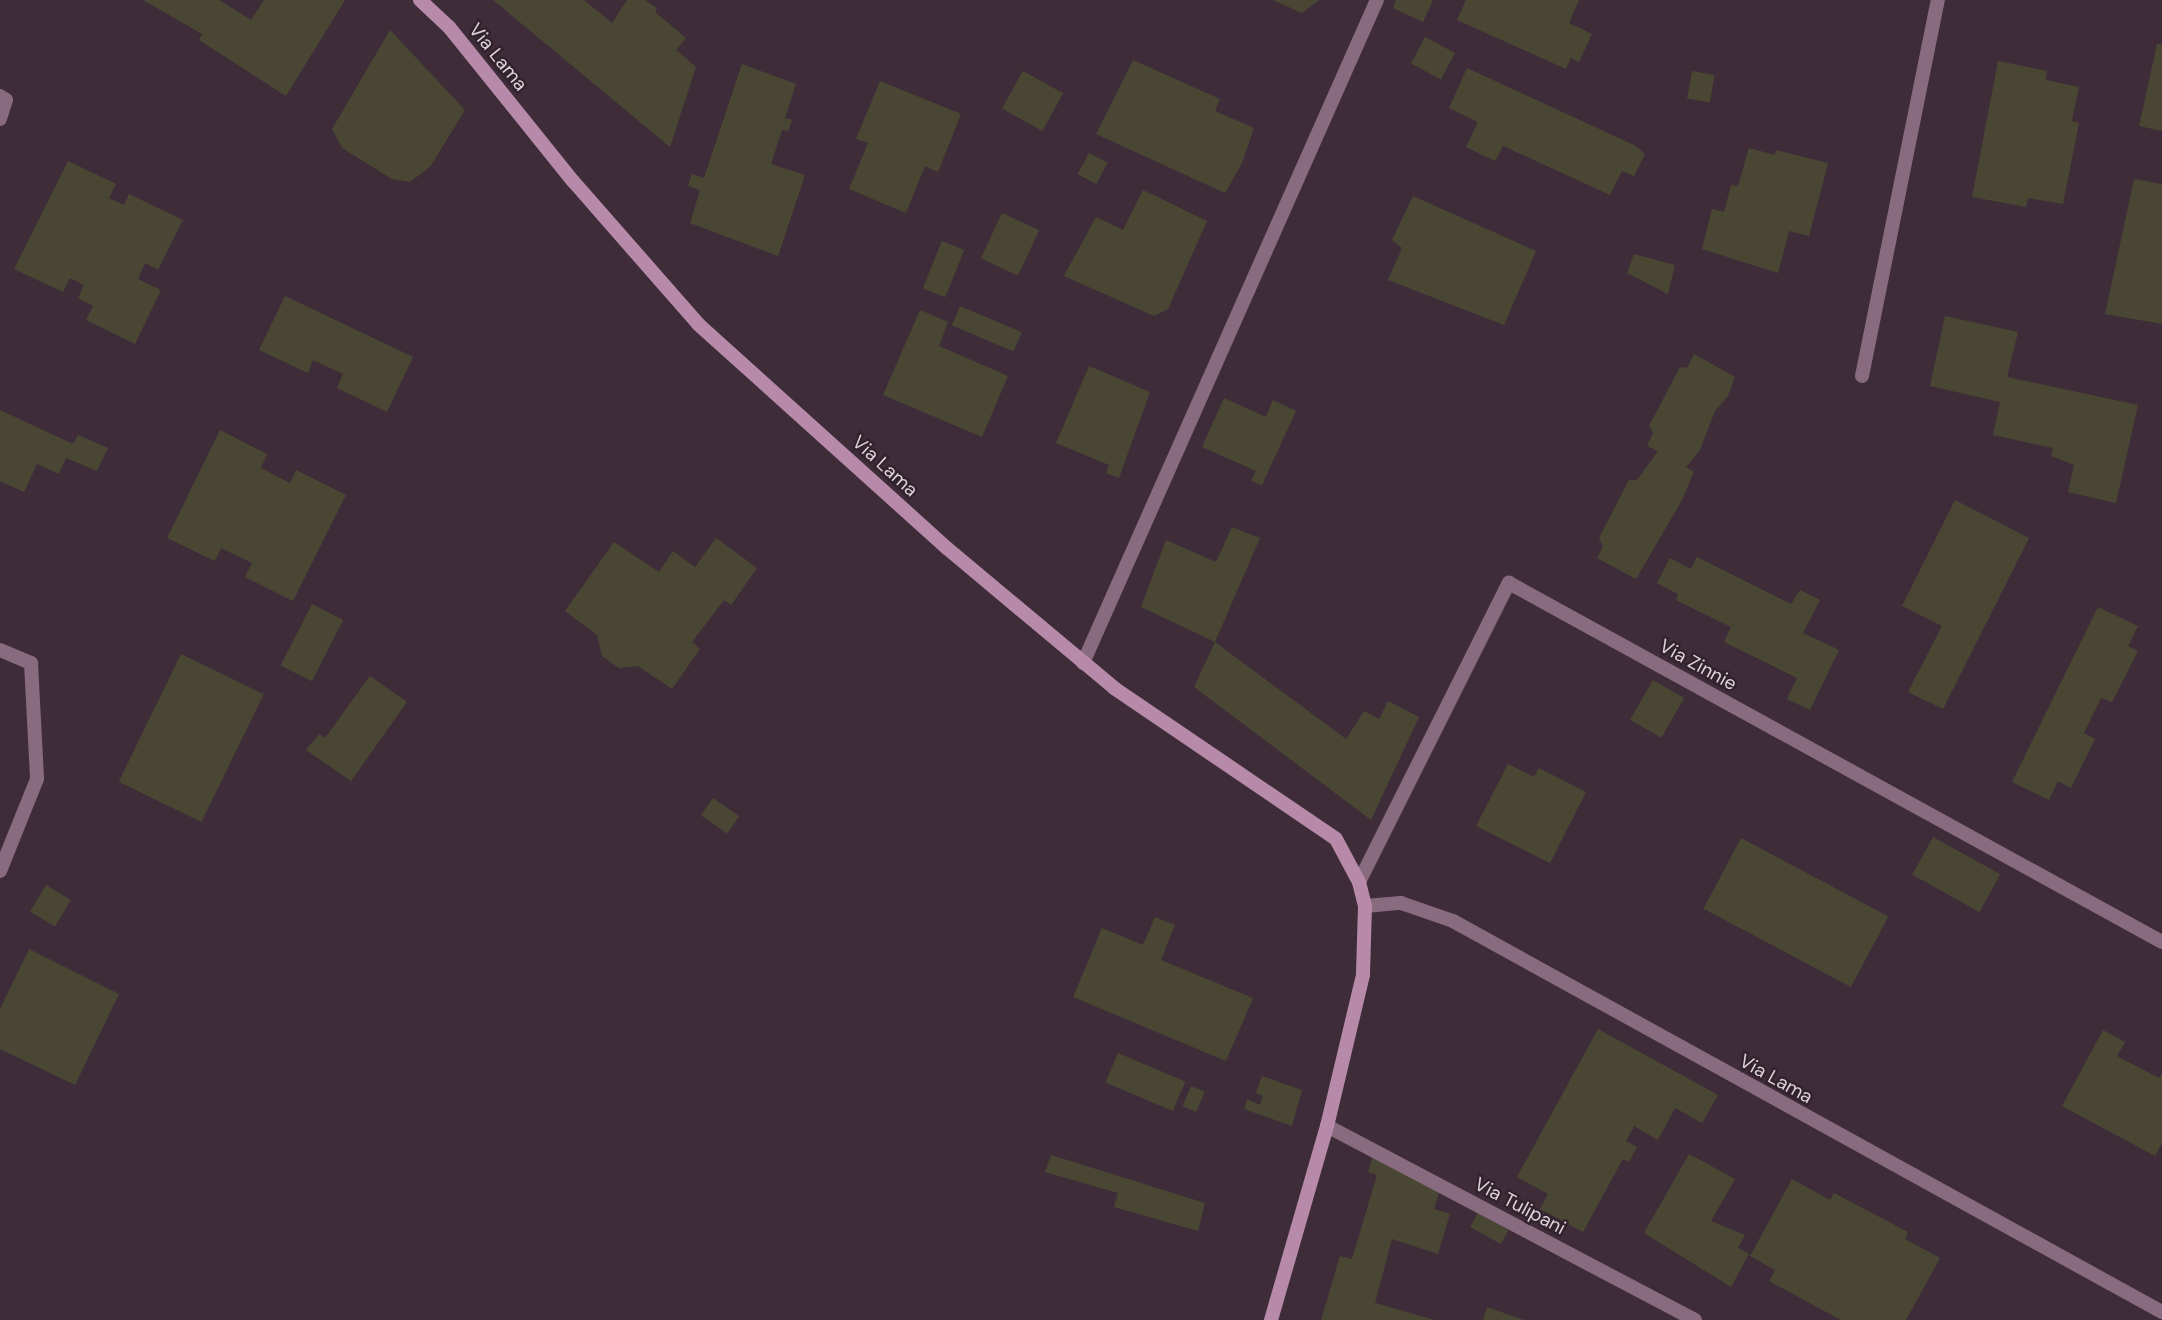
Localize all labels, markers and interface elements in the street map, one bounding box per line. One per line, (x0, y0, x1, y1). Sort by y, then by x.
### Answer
street label: Via Lama (464, 19, 532, 95)
street label: Via Lama (848, 431, 922, 501)
street label: Via Zinnie (1655, 635, 1741, 695)
street label: Via Lama (1735, 1050, 1817, 1108)
street label: Via Tulipani (1471, 1173, 1569, 1239)

